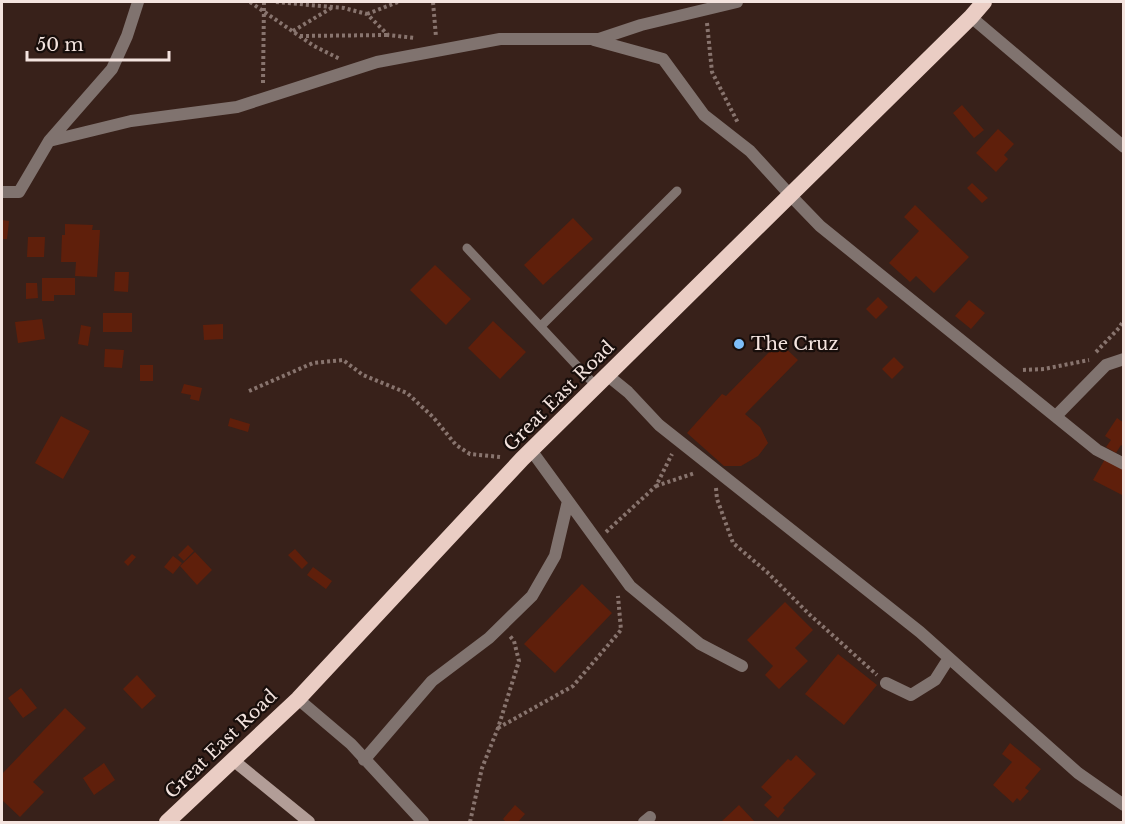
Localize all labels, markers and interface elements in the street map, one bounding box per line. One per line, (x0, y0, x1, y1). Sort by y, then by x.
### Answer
scale bar (27, 24, 170, 62)
text: 50 m (36, 34, 84, 56)
place label: The Cruz (751, 333, 838, 355)
street label: Great East Road (499, 336, 619, 456)
marker: The Cruz (732, 337, 746, 351)
street label: Great East Road (160, 685, 282, 803)

